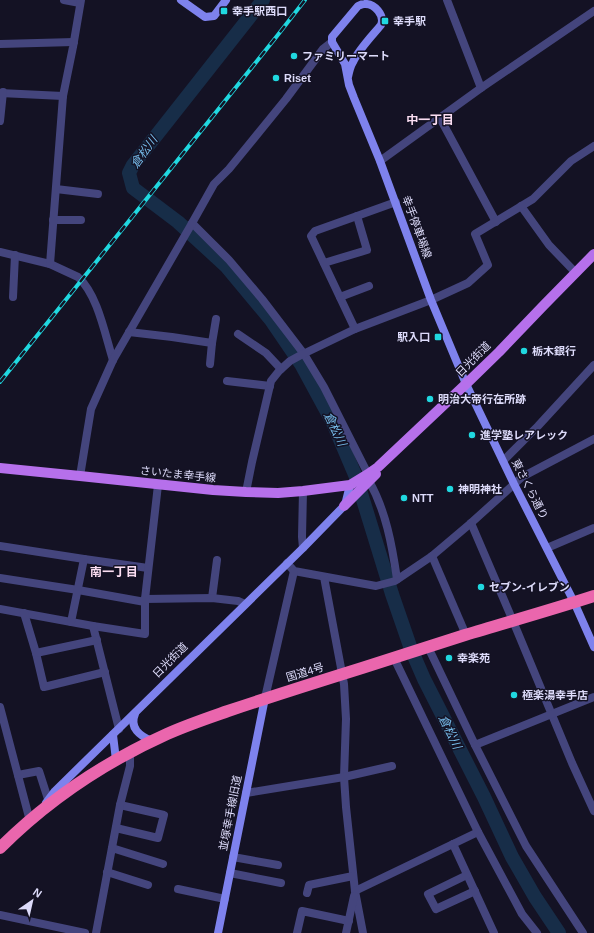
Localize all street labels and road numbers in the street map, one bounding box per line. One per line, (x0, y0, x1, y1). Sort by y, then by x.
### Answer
street label: 幸手停車場線 (400, 194, 434, 260)
street label: 日光街道 (453, 339, 493, 379)
street label: 東さくら通り (510, 457, 550, 521)
street label: さいたま幸手線 (139, 464, 217, 484)
street label: 日光街道 (150, 640, 190, 680)
street label: 国道4号 (285, 661, 325, 683)
street label: 並塚幸手線旧道 (217, 774, 243, 852)

